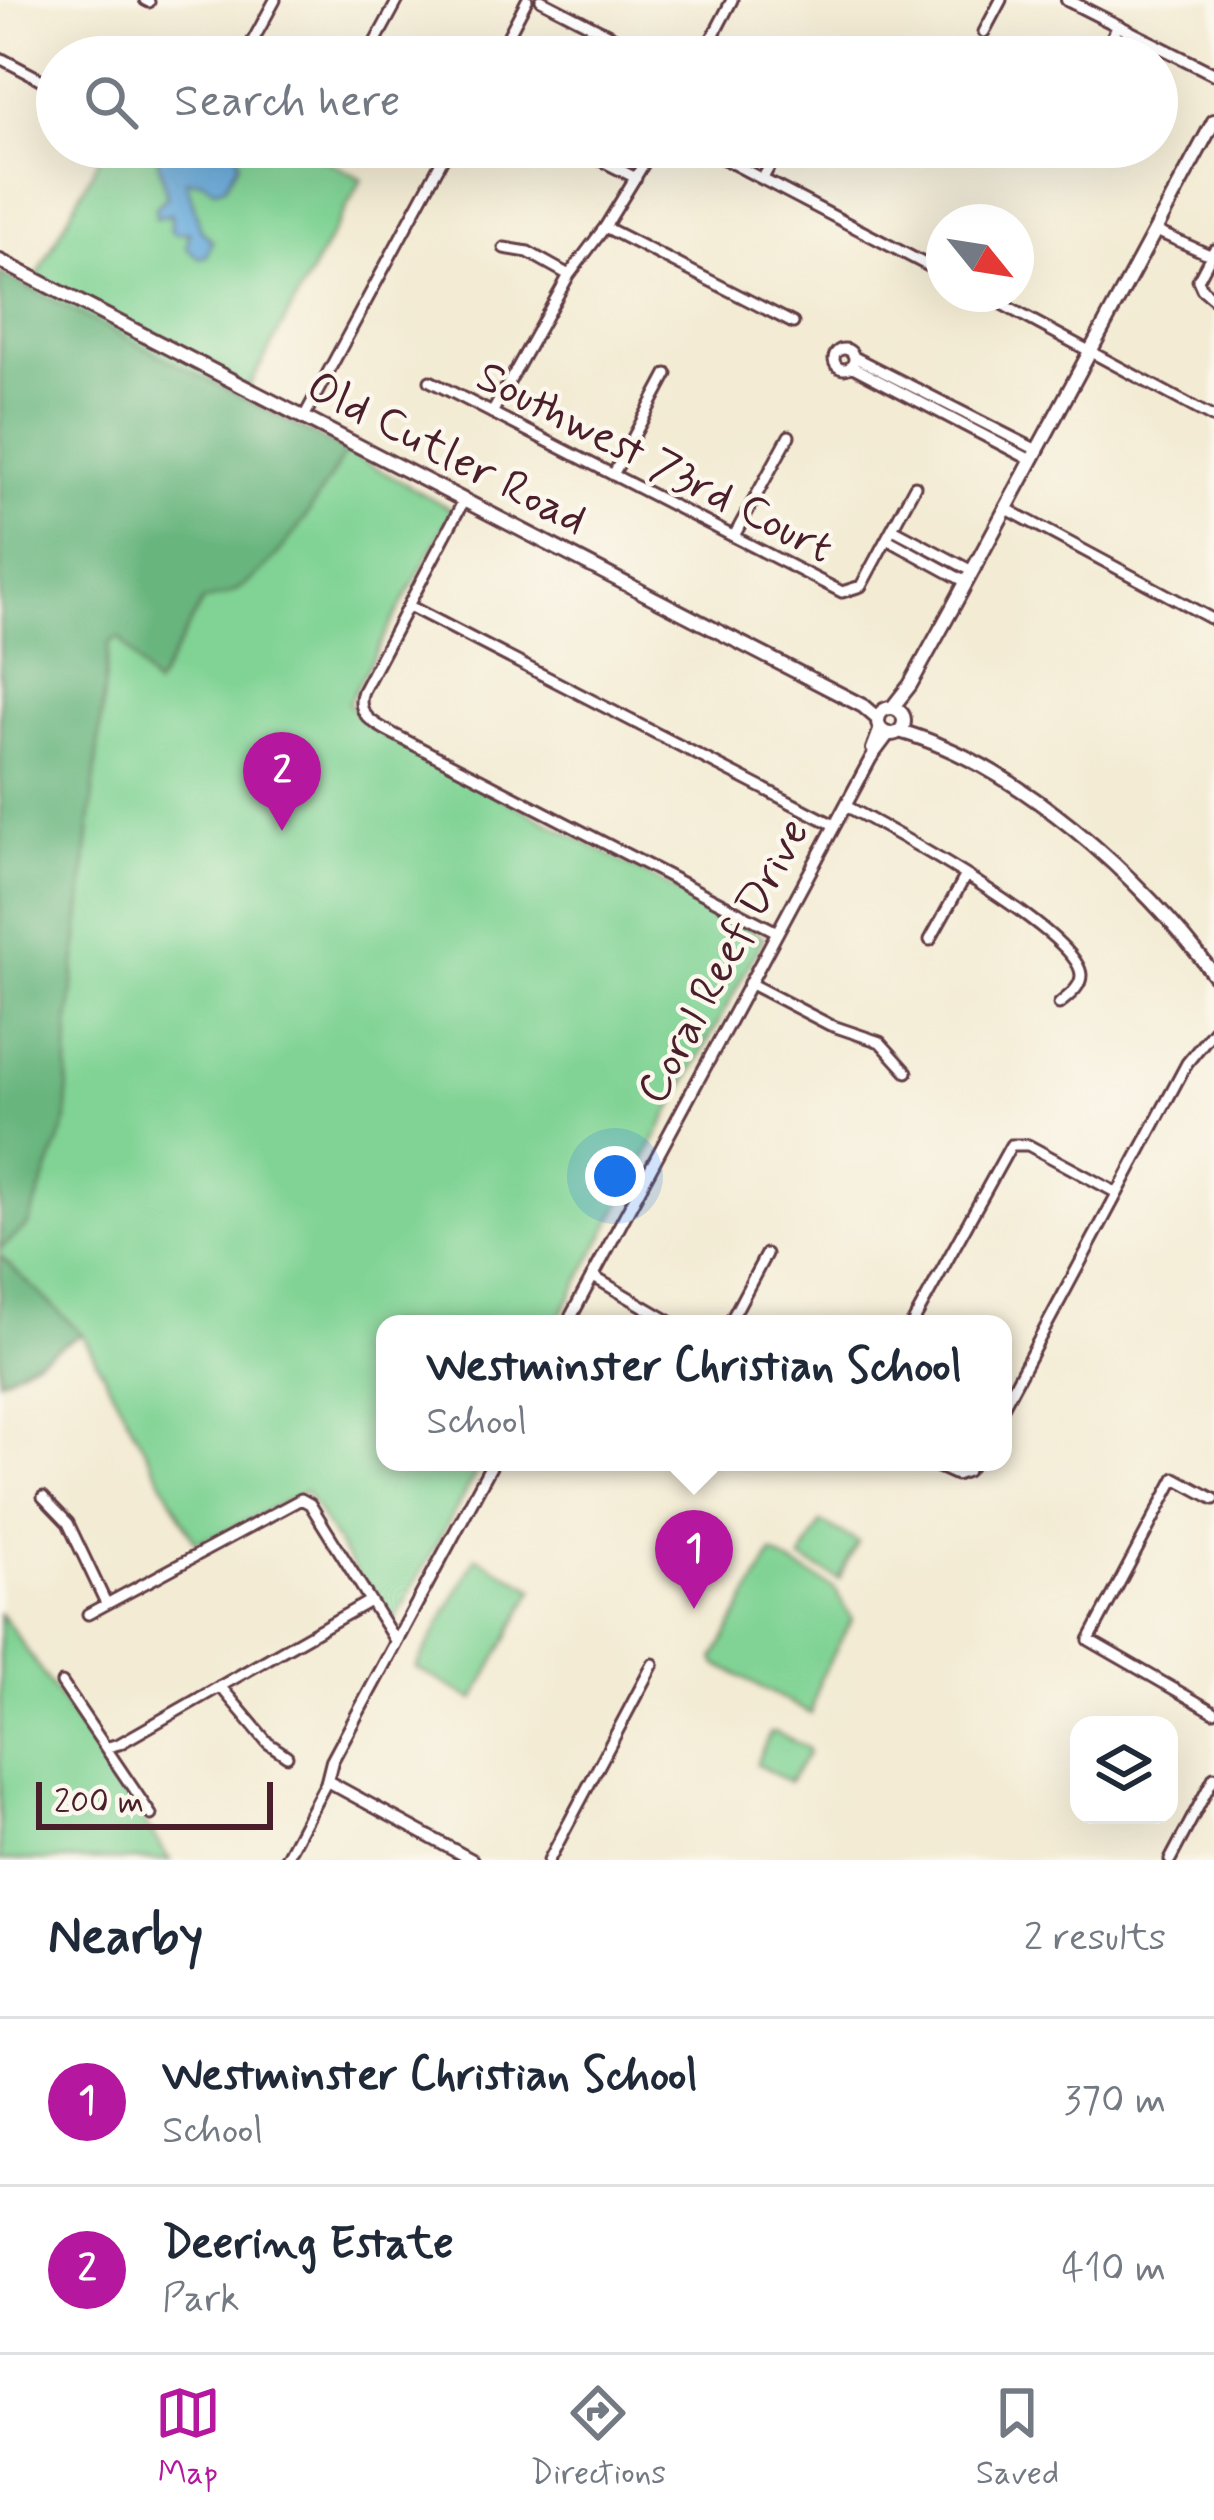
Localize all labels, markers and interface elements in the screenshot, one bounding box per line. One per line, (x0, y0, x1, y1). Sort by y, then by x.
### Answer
search box (36, 36, 1178, 168)
icon: search (78, 69, 144, 135)
text: Search here (174, 73, 401, 132)
north arrow (926, 204, 1034, 312)
street label: Southwest 73rd Court (466, 348, 843, 579)
street label: Old Cutler Road (296, 358, 597, 550)
pin: 2 (243, 732, 321, 831)
street label: Coral Reef Drive (624, 809, 824, 1115)
your location (585, 1146, 645, 1206)
popup (376, 1315, 1012, 1471)
text: Westminster Christian School (426, 1338, 962, 1397)
text: School (426, 1397, 527, 1448)
pin: 1 (655, 1510, 733, 1609)
map controls (1070, 1716, 1178, 1824)
button: layers (1070, 1716, 1178, 1824)
scale bar (36, 1776, 273, 1829)
text: 200 m (54, 1781, 144, 1825)
text: Nearby (48, 1905, 203, 1971)
text: 2 results (1024, 1913, 1166, 1964)
text: Westminster Christian School (162, 2047, 698, 2106)
text: 1 (78, 2076, 96, 2127)
text: 370 m (1064, 2076, 1166, 2127)
text: School (162, 2106, 263, 2157)
text: Deering Estate (162, 2215, 454, 2274)
text: 2 (77, 2244, 97, 2295)
text: 410 m (1062, 2244, 1166, 2295)
text: Park (162, 2274, 240, 2325)
tab: Map (155, 2380, 221, 2496)
tab: Directions (530, 2380, 666, 2496)
tab: Saved (976, 2380, 1059, 2496)

